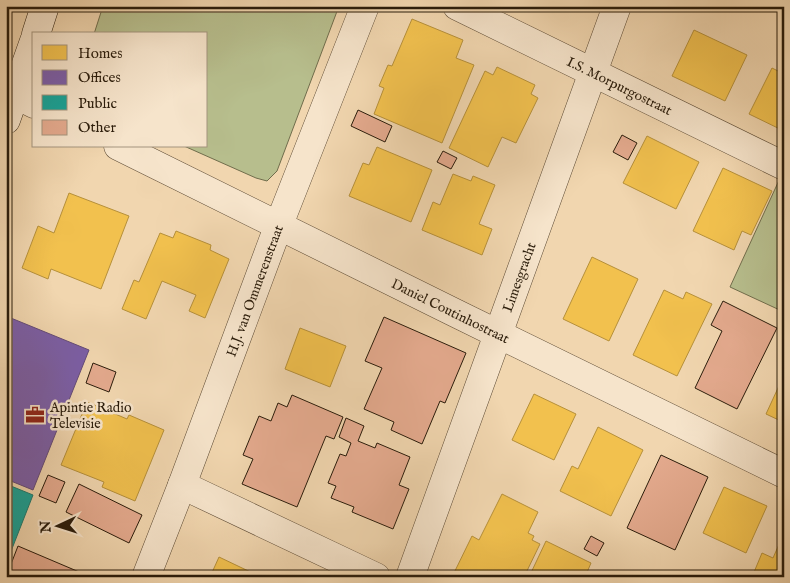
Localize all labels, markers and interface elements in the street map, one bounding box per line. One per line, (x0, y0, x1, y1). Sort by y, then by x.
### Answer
legend (32, 32, 208, 148)
text: Homes (78, 44, 122, 63)
street label: I.S. Morpurgostraat (564, 53, 675, 120)
text: Offices (78, 68, 121, 87)
text: Public (78, 94, 117, 113)
text: Other (78, 118, 116, 137)
street label: H.J. van Ommerenstraat (222, 223, 288, 360)
street label: Limesgracht (499, 240, 541, 315)
street label: Daniel Coutinhostraat (388, 275, 512, 348)
place label: Apintie Radio Televisie (49, 399, 132, 433)
office icon: Apintie Radio Televisie (24, 404, 46, 426)
north arrow (32, 500, 82, 550)
text: N (37, 520, 55, 535)

